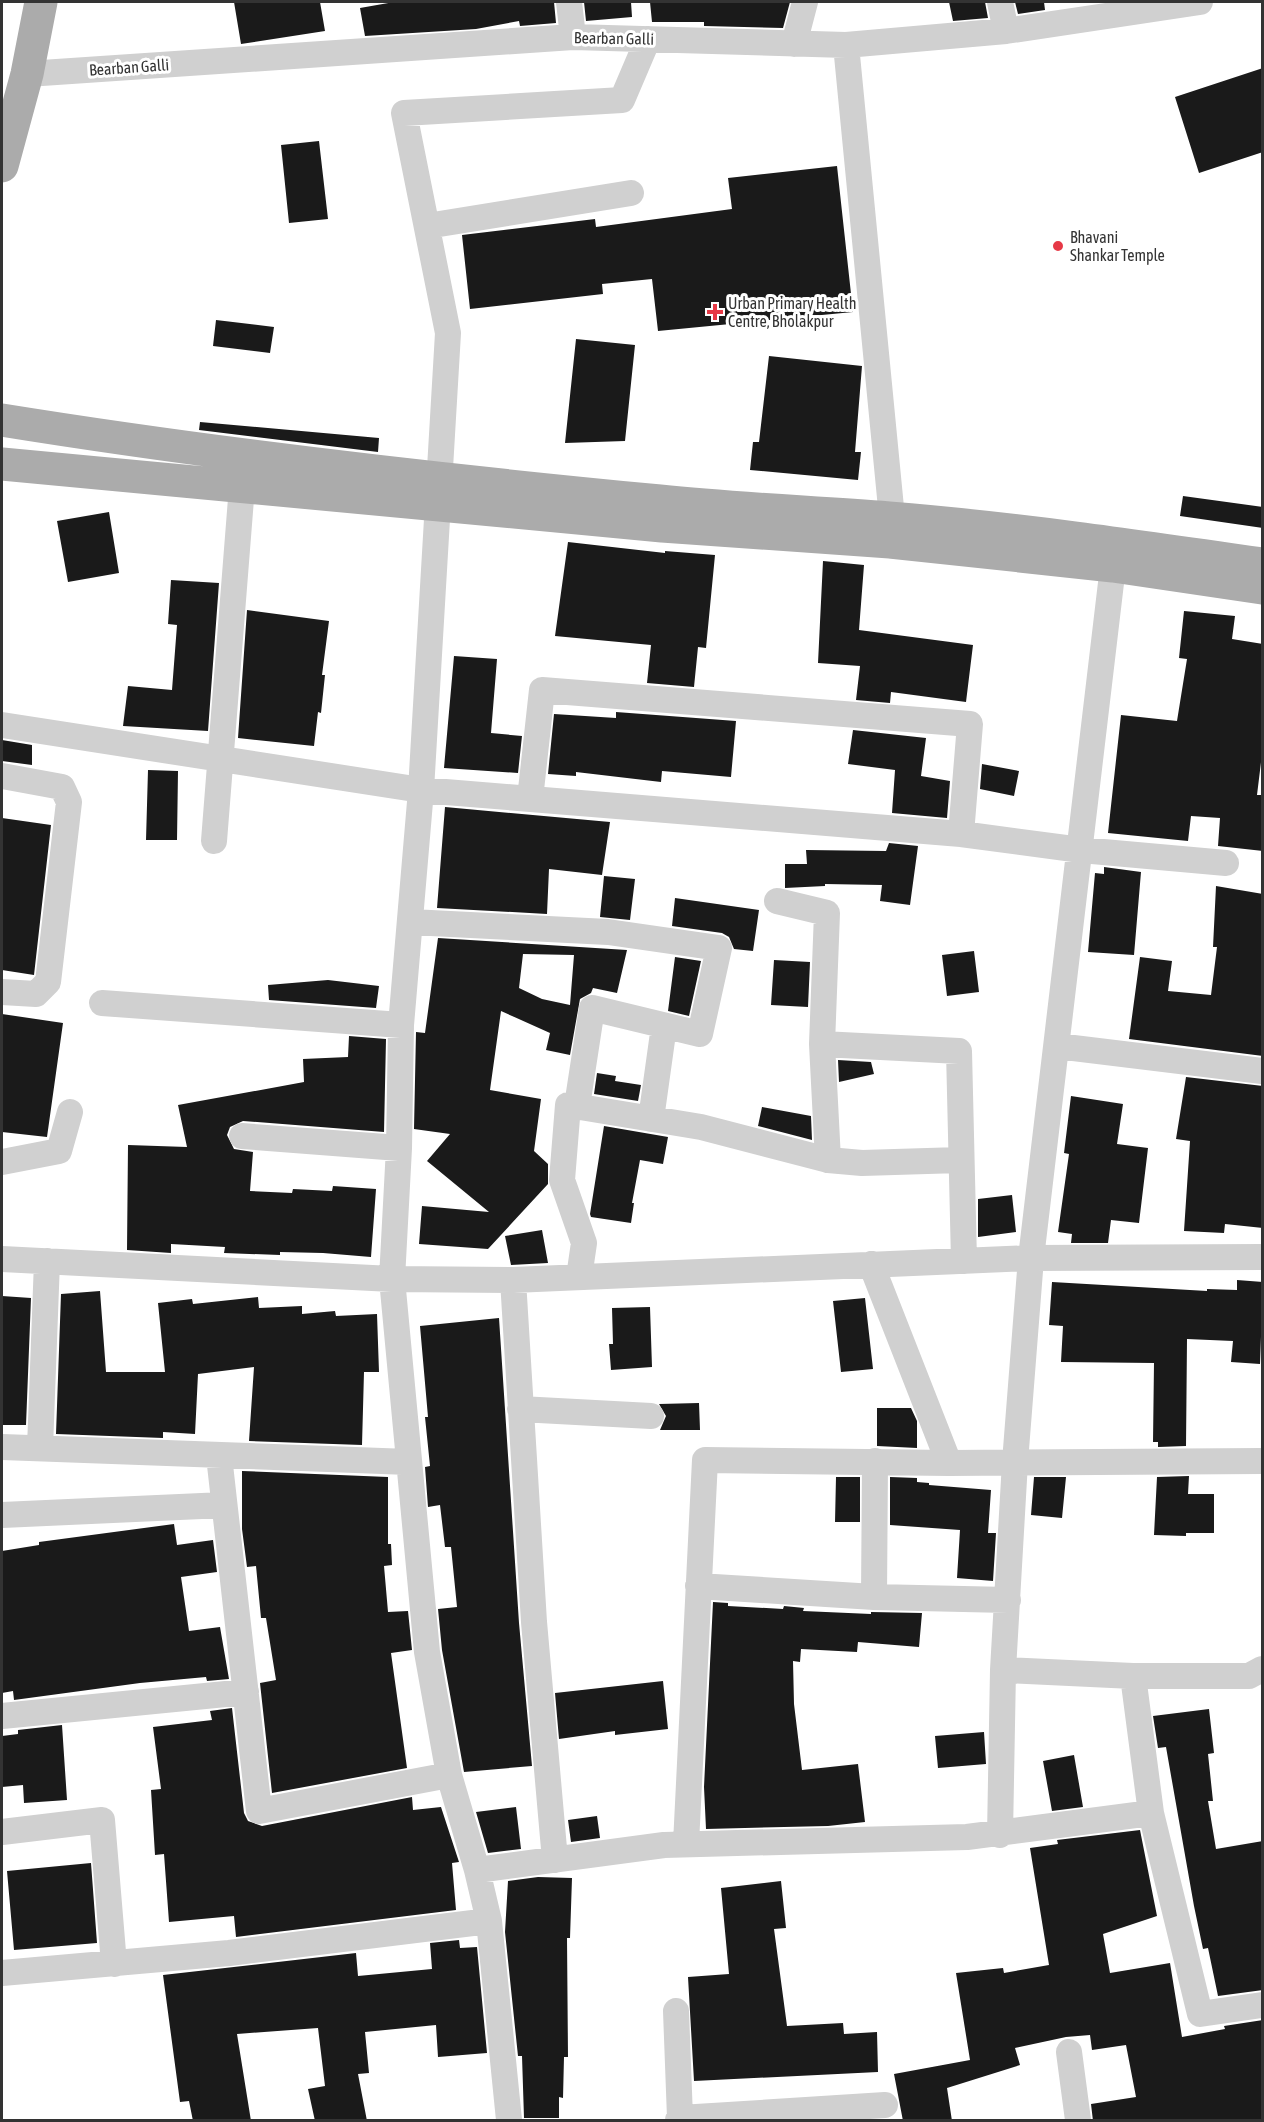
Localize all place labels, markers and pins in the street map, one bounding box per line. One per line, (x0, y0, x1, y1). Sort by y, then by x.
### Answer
place label: Bhavani Shankar Temple (1070, 228, 1165, 265)
marker: Bhavani Shankar Temple (1051, 239, 1065, 253)
place label: Urban Primary Health Centre, Bholakpur (728, 294, 856, 331)
marker: Urban Primary Health Centre, Bholakpur (706, 303, 724, 321)

